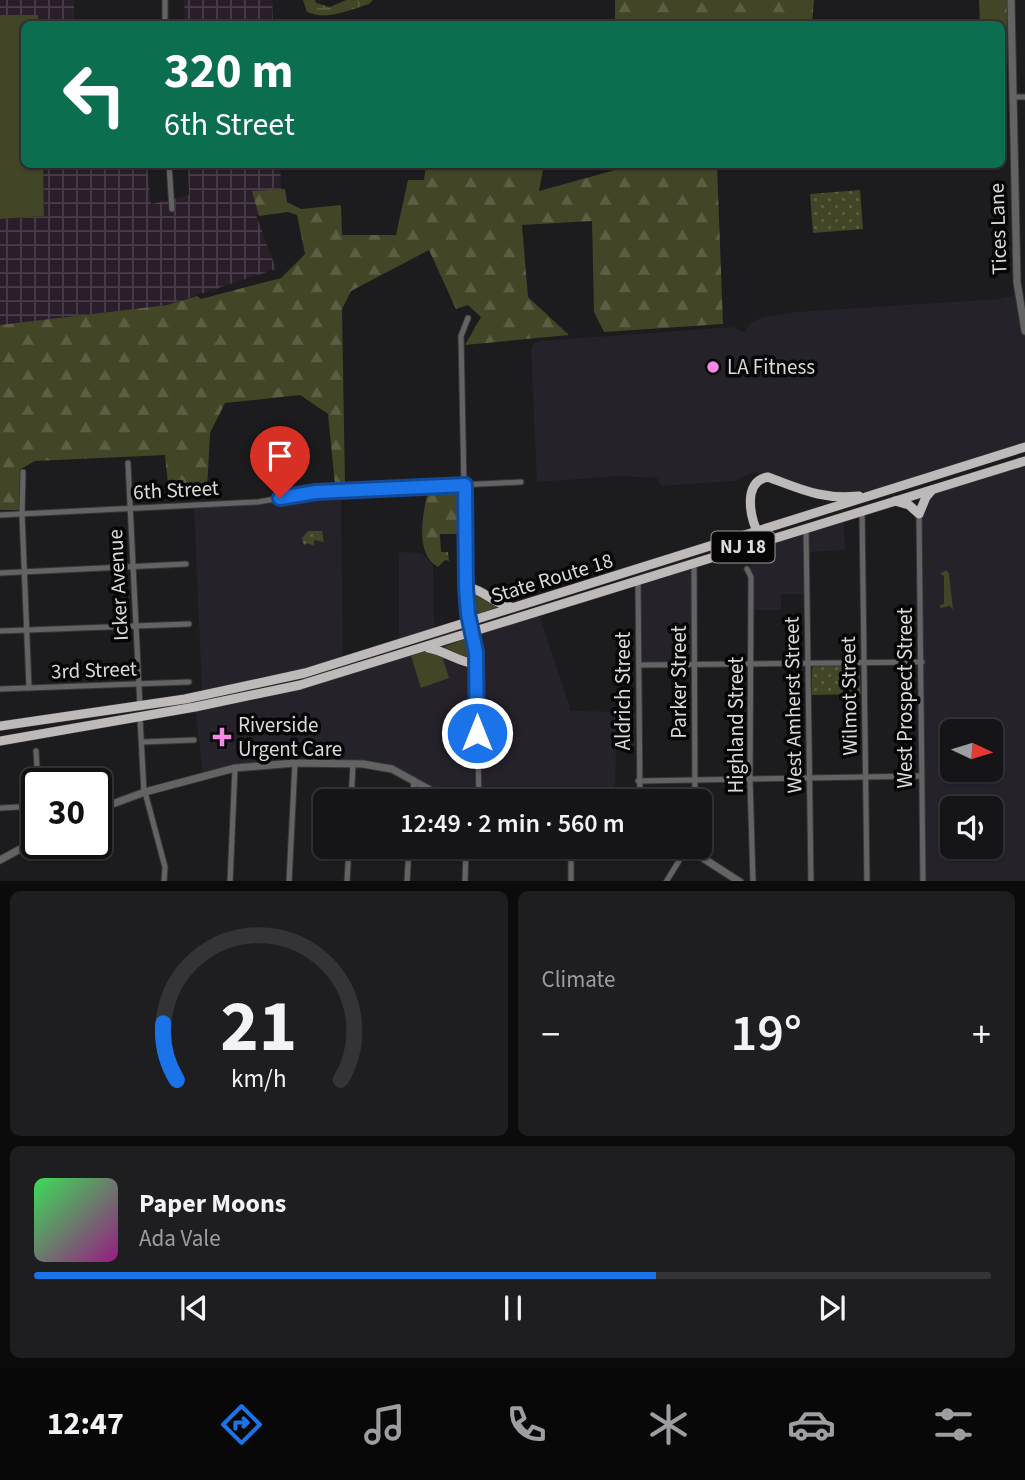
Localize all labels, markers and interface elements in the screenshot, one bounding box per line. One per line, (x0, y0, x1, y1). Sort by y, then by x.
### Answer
text: 320 m (164, 37, 293, 107)
icon: left (49, 49, 140, 140)
text: 6th Street (164, 102, 295, 148)
street label: Tices Lane (981, 183, 1015, 275)
place label: LA Fitness (727, 352, 815, 382)
marker: LA Fitness (705, 359, 721, 375)
pin (250, 426, 310, 498)
icon: arrive (261, 437, 299, 475)
street label: 6th Street (132, 473, 220, 507)
street label: Icker Avenue (100, 528, 136, 642)
road number: NJ 18 (712, 532, 774, 562)
street label: State Route 18 (487, 545, 617, 611)
street label: West Prospect Street (890, 607, 920, 789)
street label: West Amherst Street (776, 616, 810, 794)
street label: Parker Street (664, 625, 694, 739)
street label: Aldrich Street (608, 632, 638, 750)
street label: Wilmot Street (833, 636, 865, 756)
street label: 3rd Street (51, 654, 137, 686)
street label: Highland Street (721, 657, 751, 793)
position arrow (440, 696, 514, 770)
place label: Riverside Urgent Care (238, 710, 342, 764)
north arrow (940, 719, 1003, 782)
map controls (940, 719, 1003, 859)
marker: Riverside Urgent Care (212, 727, 232, 747)
speed limit sign: 30 (21, 768, 112, 859)
button: sound (940, 796, 1003, 859)
text: 12:49 · 2 min · 560 m (400, 805, 625, 842)
text: Climate (542, 963, 615, 996)
text: 21 (220, 975, 297, 1079)
text: 19° (731, 997, 802, 1071)
text: − (542, 1008, 560, 1062)
text: + (972, 1008, 991, 1062)
text: km/h (231, 1060, 287, 1096)
text: Paper Moons (139, 1185, 286, 1222)
text: Ada Vale (139, 1222, 221, 1255)
icon: previous (175, 1289, 213, 1327)
icon: pause (494, 1289, 532, 1327)
icon: next (813, 1289, 851, 1327)
icon: directions (217, 1400, 266, 1449)
icon: music (360, 1400, 409, 1449)
icon: phone (502, 1400, 551, 1449)
icon: climate (644, 1400, 693, 1449)
icon: car (787, 1400, 836, 1449)
icon: filters (929, 1400, 978, 1449)
text: 12:47 (47, 1401, 124, 1447)

